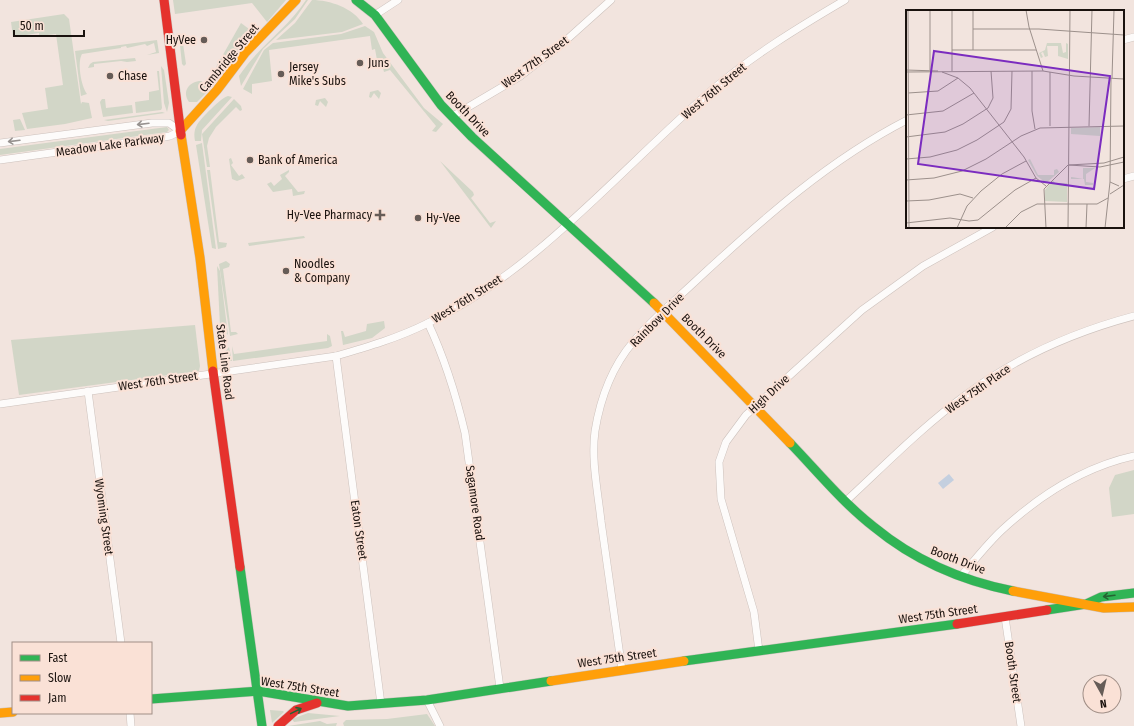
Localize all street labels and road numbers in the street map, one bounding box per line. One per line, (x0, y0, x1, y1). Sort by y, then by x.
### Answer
street label: Cambridge Street (196, 21, 262, 95)
street label: West 77th Street (499, 33, 571, 91)
street label: West 76th Street (679, 60, 749, 122)
street label: Booth Drive (443, 88, 493, 140)
street label: Meadow Lake Parkway (55, 130, 166, 160)
street label: West 76th Street (429, 272, 505, 326)
street label: Rainbow Drive (627, 290, 687, 350)
street label: Booth Drive (679, 311, 729, 361)
street label: State Line Road (213, 323, 237, 401)
street label: West 75th Place (943, 361, 1013, 416)
street label: West 76th Street (118, 369, 199, 393)
street label: High Drive (746, 372, 792, 416)
street label: Sagamore Road (463, 464, 487, 542)
street label: Wyoming Street (92, 478, 116, 556)
street label: Eaton Street (348, 499, 370, 561)
street label: Booth Drive (929, 543, 987, 577)
street label: West 75th Street (898, 602, 978, 626)
street label: Booth Street (1002, 640, 1024, 704)
street label: West 75th Street (577, 646, 657, 670)
street label: West 75th Street (260, 674, 340, 700)

